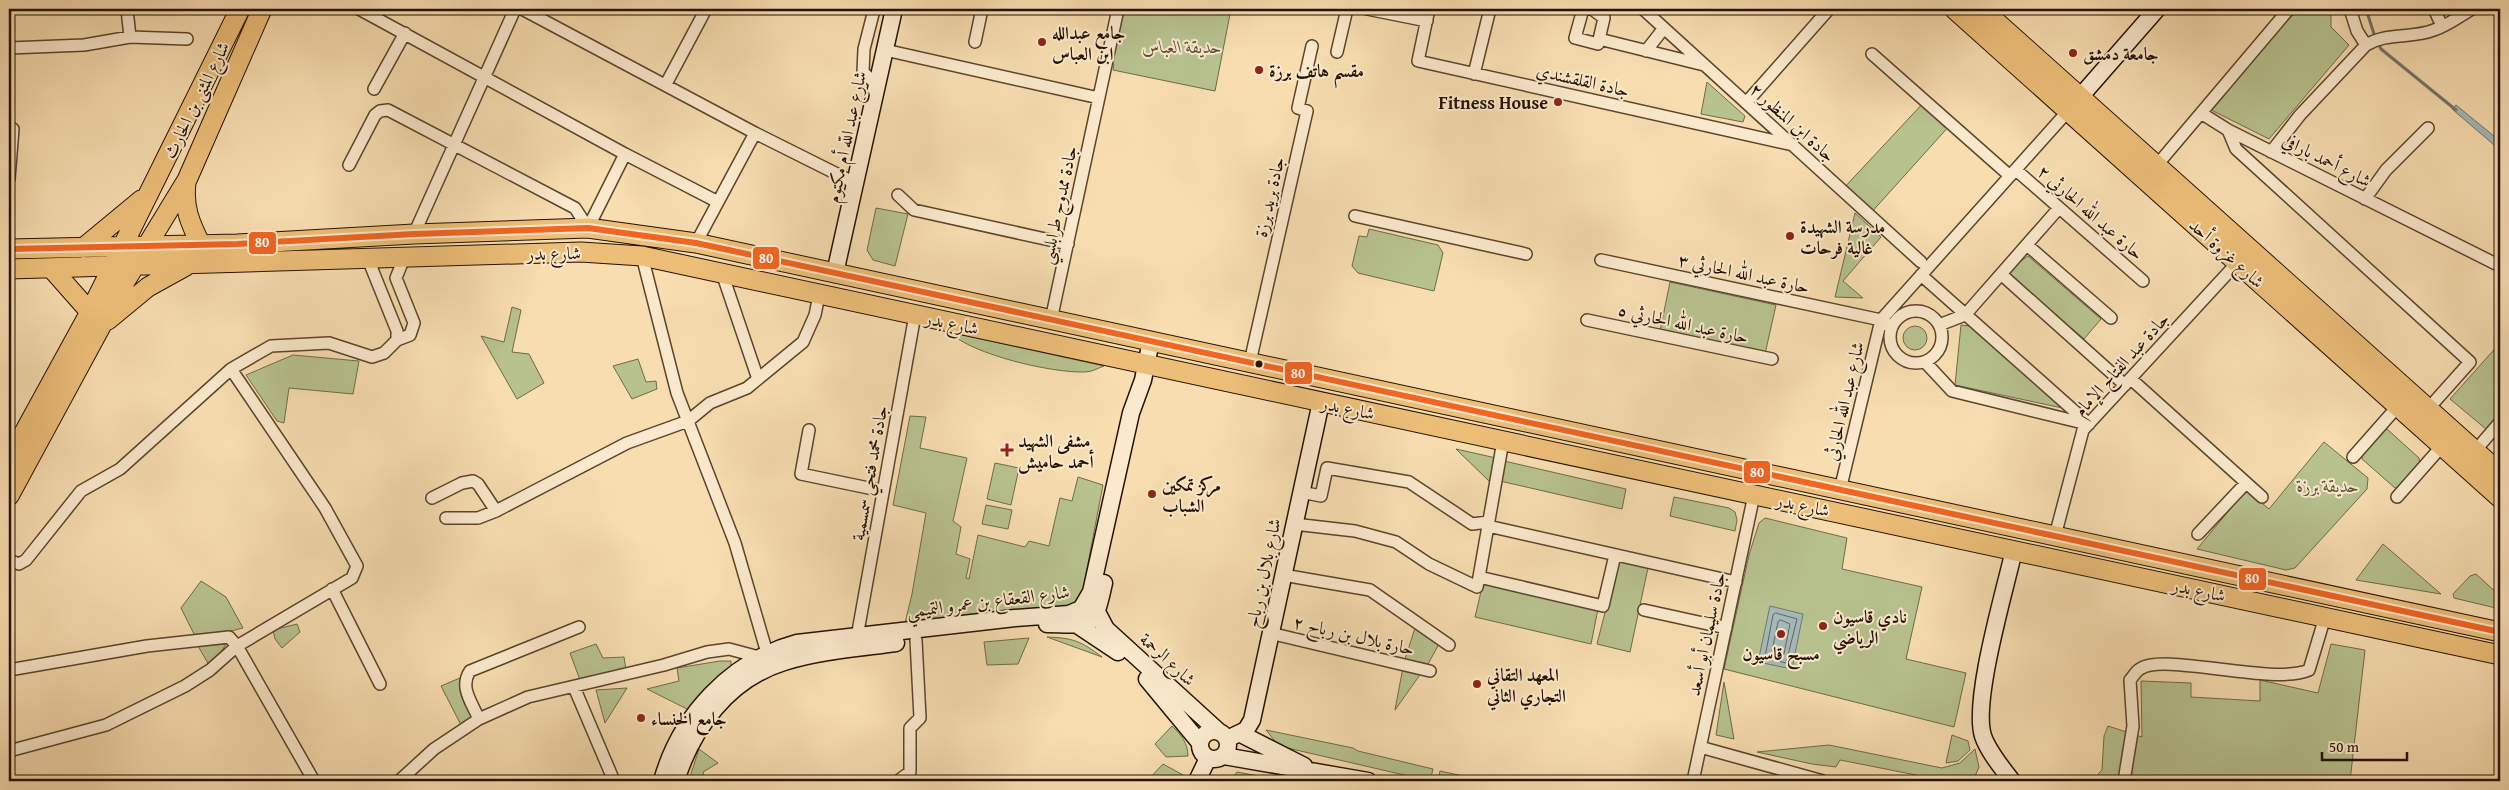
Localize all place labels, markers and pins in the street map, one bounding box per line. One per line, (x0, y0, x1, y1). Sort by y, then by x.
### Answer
place label: جامع عبدالله ابن العباس (1052, 19, 1125, 67)
marker: جامع عبدالله ابن العباس (1036, 36, 1048, 48)
place label: جامعة دمشق (2083, 40, 2159, 67)
marker: جامعة دمشق (2067, 47, 2079, 59)
place label: مقسم هاتف برزة (1269, 57, 1364, 89)
marker: مقسم هاتف برزة (1253, 64, 1265, 76)
place label: Fitness House (1438, 89, 1548, 116)
marker: Fitness House (1552, 96, 1564, 108)
place label: مدرسة الشهيدة غالية فرحات (1800, 213, 1885, 261)
marker: مدرسة الشهيدة غالية فرحات (1784, 230, 1796, 242)
unlabelled marker (1254, 359, 1264, 369)
place label: مشفى الشهيد أحمد حاميش (1018, 427, 1094, 475)
marker: مشفى الشهيد أحمد حاميش (1000, 443, 1014, 457)
place label: مركز تمكين الشباب (1162, 471, 1221, 519)
marker: مركز تمكين الشباب (1146, 488, 1158, 500)
place label: نادي قاسيون الرياضي (1833, 603, 1907, 655)
marker: نادي قاسيون الرياضي (1817, 620, 1829, 632)
marker: مسبح قاسيون (1775, 628, 1787, 640)
place label: مسبح قاسيون (1742, 640, 1820, 670)
place label: المعهد التقاني التجاري الثاني (1486, 661, 1566, 711)
marker: المعهد التقاني التجاري الثاني (1471, 678, 1483, 690)
place label: جامع الخنساء (651, 705, 727, 736)
marker: جامع الخنساء (635, 712, 647, 724)

